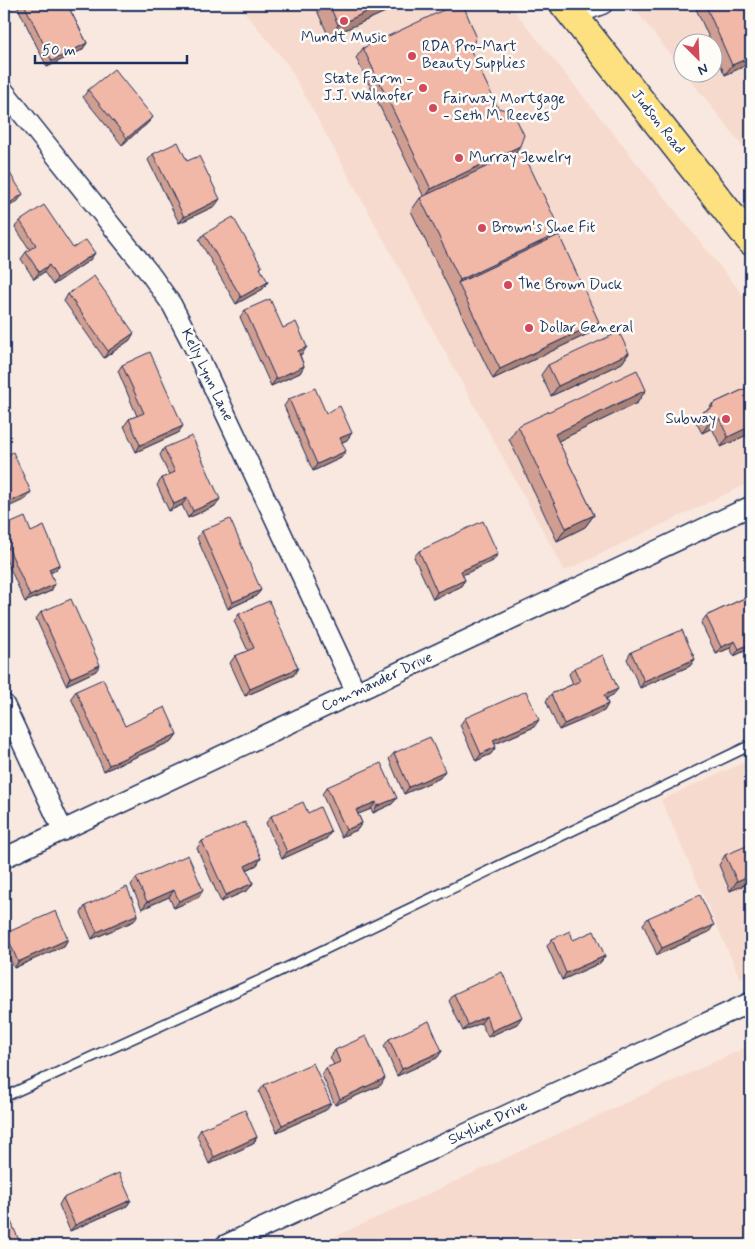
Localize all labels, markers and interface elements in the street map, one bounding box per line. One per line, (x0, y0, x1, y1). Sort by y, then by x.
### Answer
marker: Mundt Music (338, 15, 350, 27)
place label: Mundt Music (301, 28, 387, 48)
scale bar (35, 32, 188, 64)
north arrow (672, 32, 722, 82)
place label: RDA Pro-Mart Beauty Supplies (422, 37, 526, 74)
text: 50 m (42, 41, 76, 61)
marker: RDA Pro-Mart Beauty Supplies (406, 50, 418, 62)
text: N (695, 59, 711, 79)
place label: State Farm - J.J. Walnofer (323, 69, 414, 106)
marker: State Farm - J.J. Walnofer (417, 82, 429, 94)
street label: Judson Road (627, 86, 689, 158)
place label: Fairway Mortgage - Seth M. Reeves (443, 89, 565, 126)
marker: Fairway Mortgage - Seth M. Reeves (427, 102, 439, 114)
place label: Murray Jewelry (469, 148, 571, 168)
marker: Murray Jewelry (453, 152, 465, 164)
place label: Brown's Shoe Fit (492, 218, 596, 238)
marker: Brown's Shoe Fit (476, 222, 488, 234)
place label: The Brown Duck (518, 275, 623, 295)
marker: The Brown Duck (502, 279, 514, 291)
place label: Dollar General (539, 318, 633, 338)
marker: Dollar General (523, 322, 535, 334)
street label: Kelly Lynn Lane (176, 325, 238, 425)
place label: Subway (665, 409, 716, 429)
marker: Subway (720, 413, 732, 425)
street label: Commander Drive (318, 647, 436, 717)
street label: Skyline Drive (445, 1096, 531, 1150)

